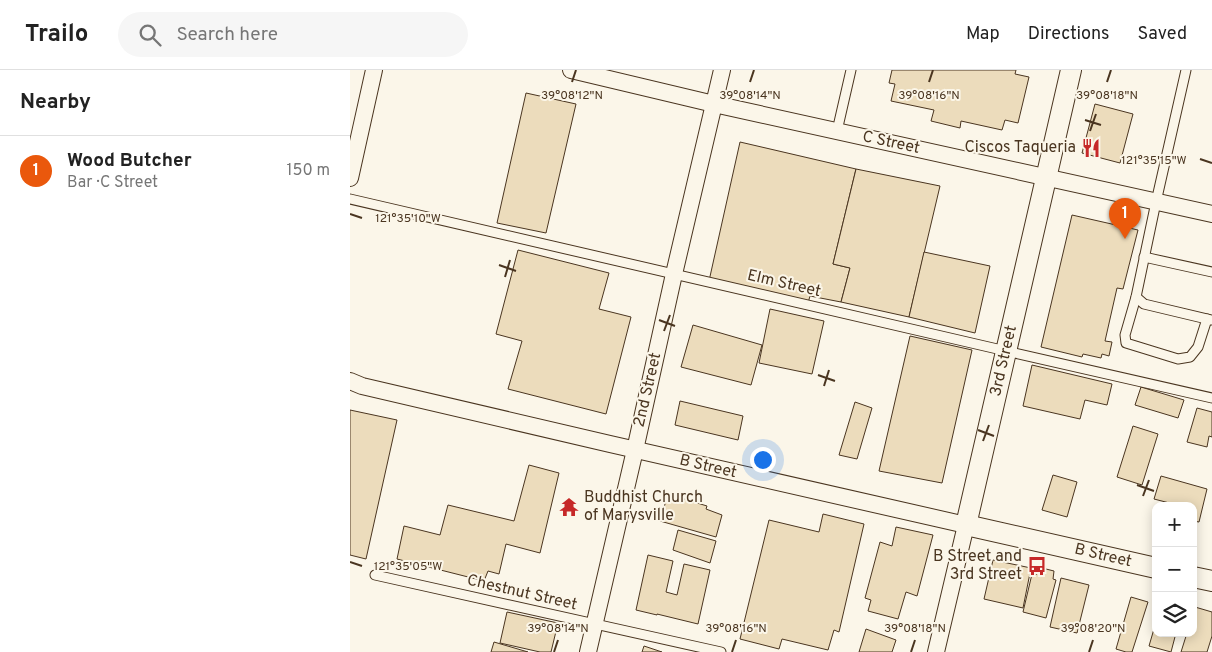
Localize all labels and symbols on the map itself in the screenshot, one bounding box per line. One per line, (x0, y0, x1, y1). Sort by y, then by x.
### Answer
text: 39°08'12"N (541, 88, 603, 104)
text: 39°08'14"N (719, 88, 781, 104)
text: 39°08'16"N (898, 88, 960, 104)
text: 39°08'18"N (1076, 88, 1138, 104)
street label: C Street (860, 127, 922, 159)
restaurant icon: Ciscos Taqueria (1080, 137, 1102, 159)
place label: Ciscos Taqueria (964, 138, 1076, 158)
text: 121°35'15"W (1121, 153, 1187, 169)
pin: 1 (1109, 198, 1141, 239)
text: 121°35'10"W (375, 211, 441, 227)
street label: Elm Street (745, 266, 823, 302)
street label: 3rd Street (986, 324, 1022, 398)
street label: 2nd Street (630, 351, 666, 429)
your location (750, 447, 776, 473)
street label: B Street (677, 451, 739, 483)
place label: Buddhist Church of Marysville (584, 488, 703, 526)
temple icon: Buddhist Church of Marysville (558, 496, 580, 518)
street label: B Street (1072, 540, 1134, 572)
place label: B Street and 3rd Street (933, 547, 1022, 585)
bus stop icon: B Street and 3rd Street (1026, 555, 1048, 577)
text: 121°35'05"W (374, 559, 442, 575)
street label: Chestnut Street (465, 571, 579, 615)
text: 39°08'14"N (527, 621, 589, 637)
text: 39°08'16"N (705, 621, 767, 637)
text: 39°08'18"N (884, 621, 946, 637)
text: 39°08'20"N (1060, 621, 1126, 637)

